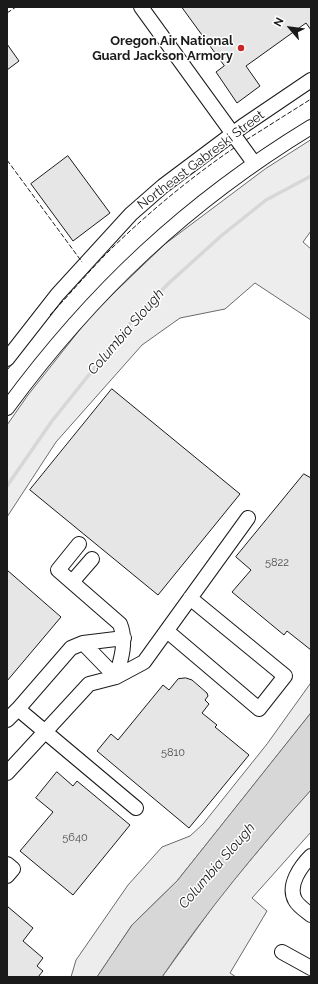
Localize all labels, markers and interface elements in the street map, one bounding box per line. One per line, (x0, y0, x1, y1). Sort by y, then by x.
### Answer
north arrow (270, 8, 310, 48)
text: N (271, 15, 287, 29)
place label: Oregon Air National Guard Jackson Armory (92, 33, 233, 64)
marker: Oregon Air National Guard Jackson Armory (236, 43, 246, 53)
street label: Northeast Gabreski Street (135, 107, 267, 213)
water label: Columbia Slough (84, 286, 168, 378)
house number: 5822 (265, 556, 289, 570)
house number: 5810 (161, 746, 185, 760)
water label: Columbia Slough (175, 820, 259, 912)
house number: 5640 (62, 831, 88, 845)

